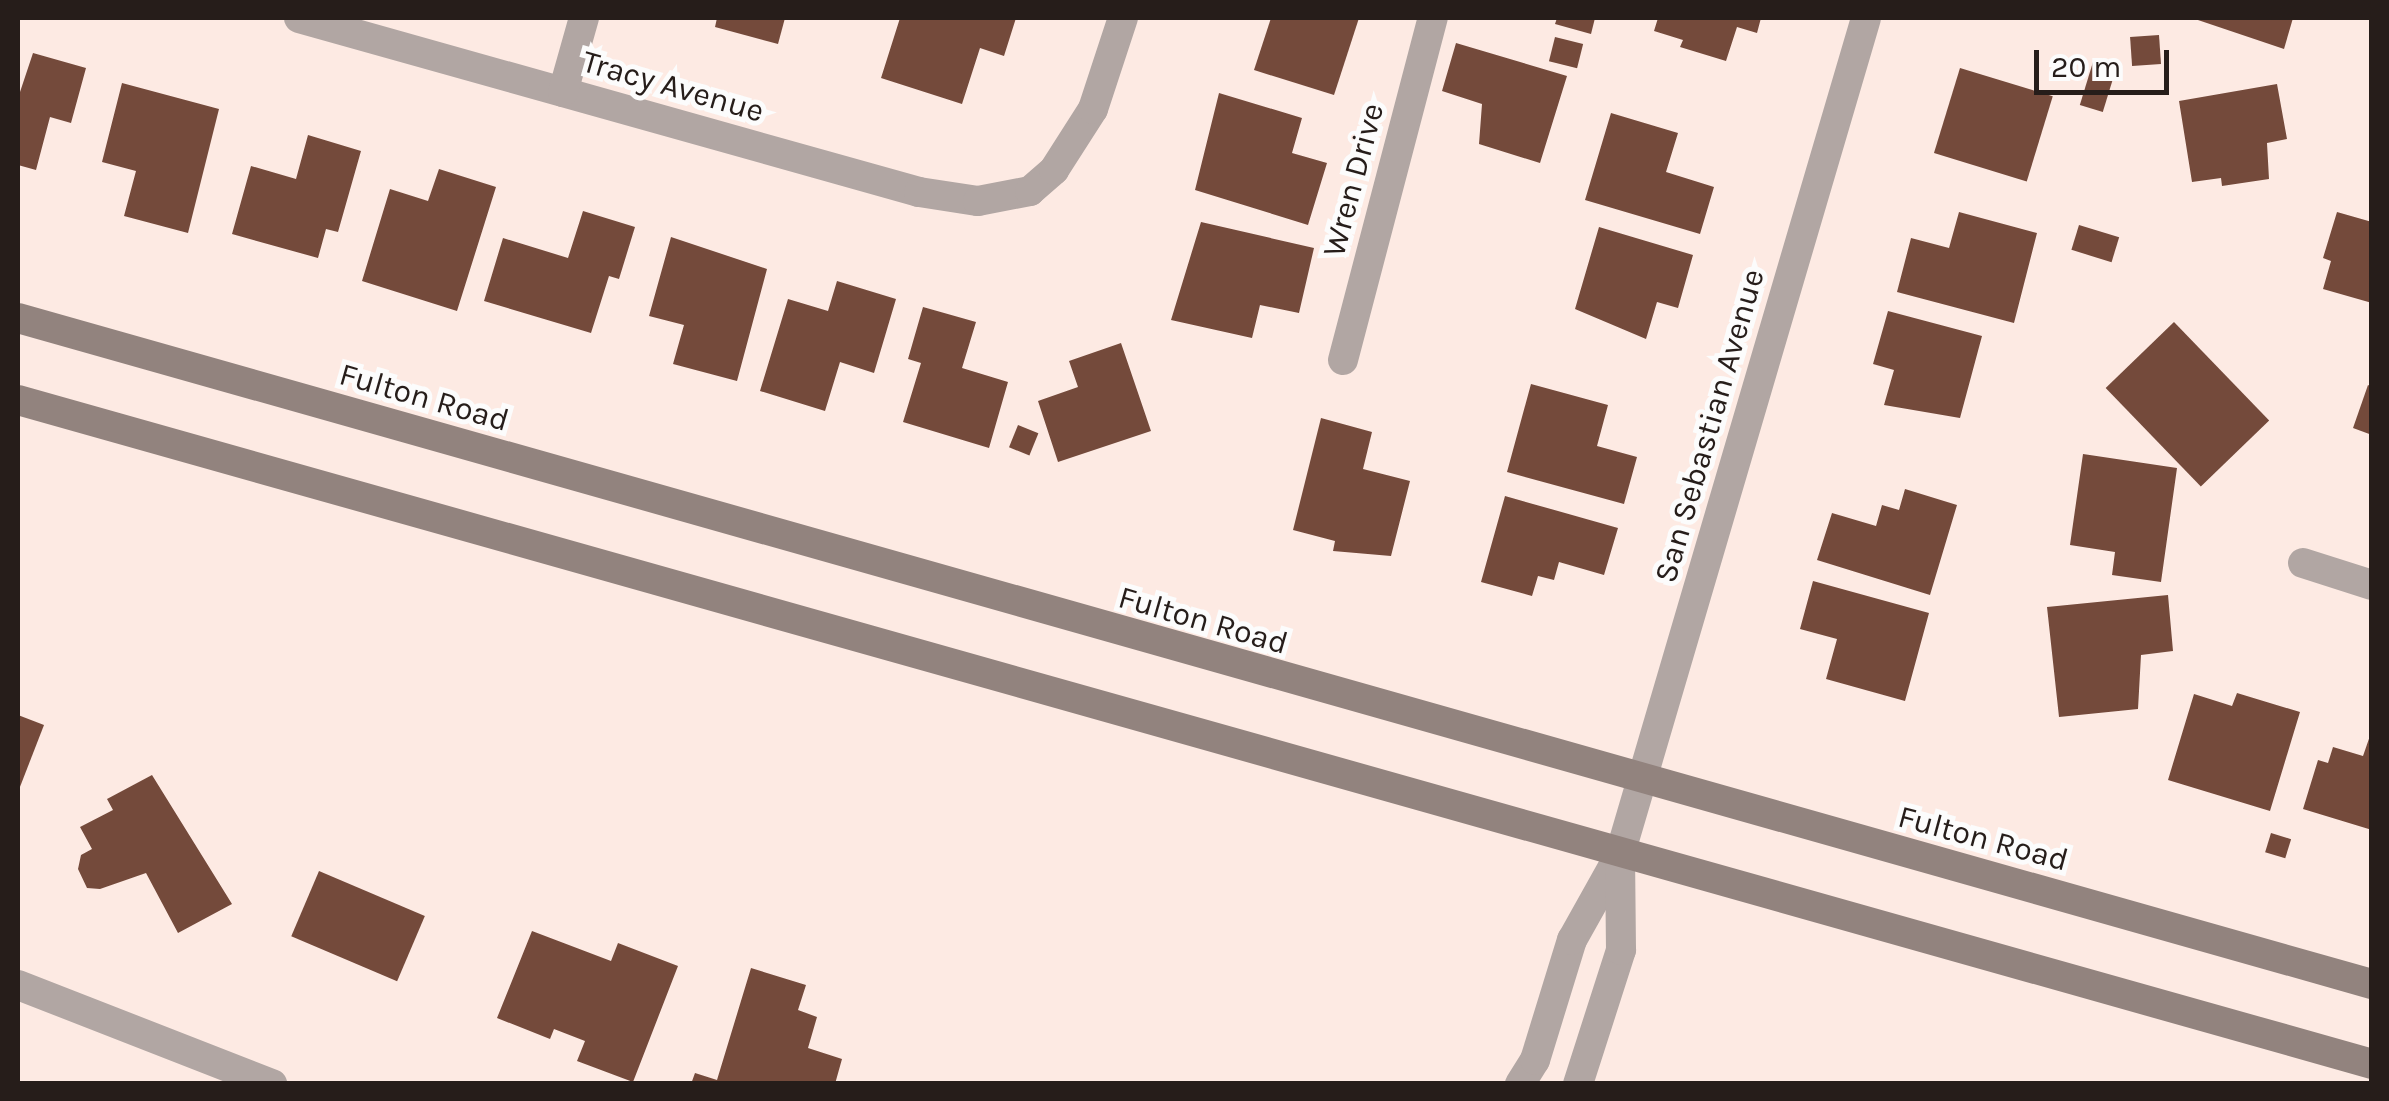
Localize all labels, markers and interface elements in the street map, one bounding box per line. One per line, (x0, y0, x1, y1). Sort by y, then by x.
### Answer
scale bar (2039, 30, 2174, 92)
street label: Tracy Avenue (578, 43, 768, 131)
text: 20 m (2051, 49, 2121, 85)
street label: Wren Drive (1315, 99, 1393, 261)
street label: San Sebastian Avenue (1647, 265, 1773, 587)
street label: Fulton Road (335, 356, 513, 440)
street label: Fulton Road (1114, 579, 1292, 663)
street label: Fulton Road (1894, 798, 2072, 880)

